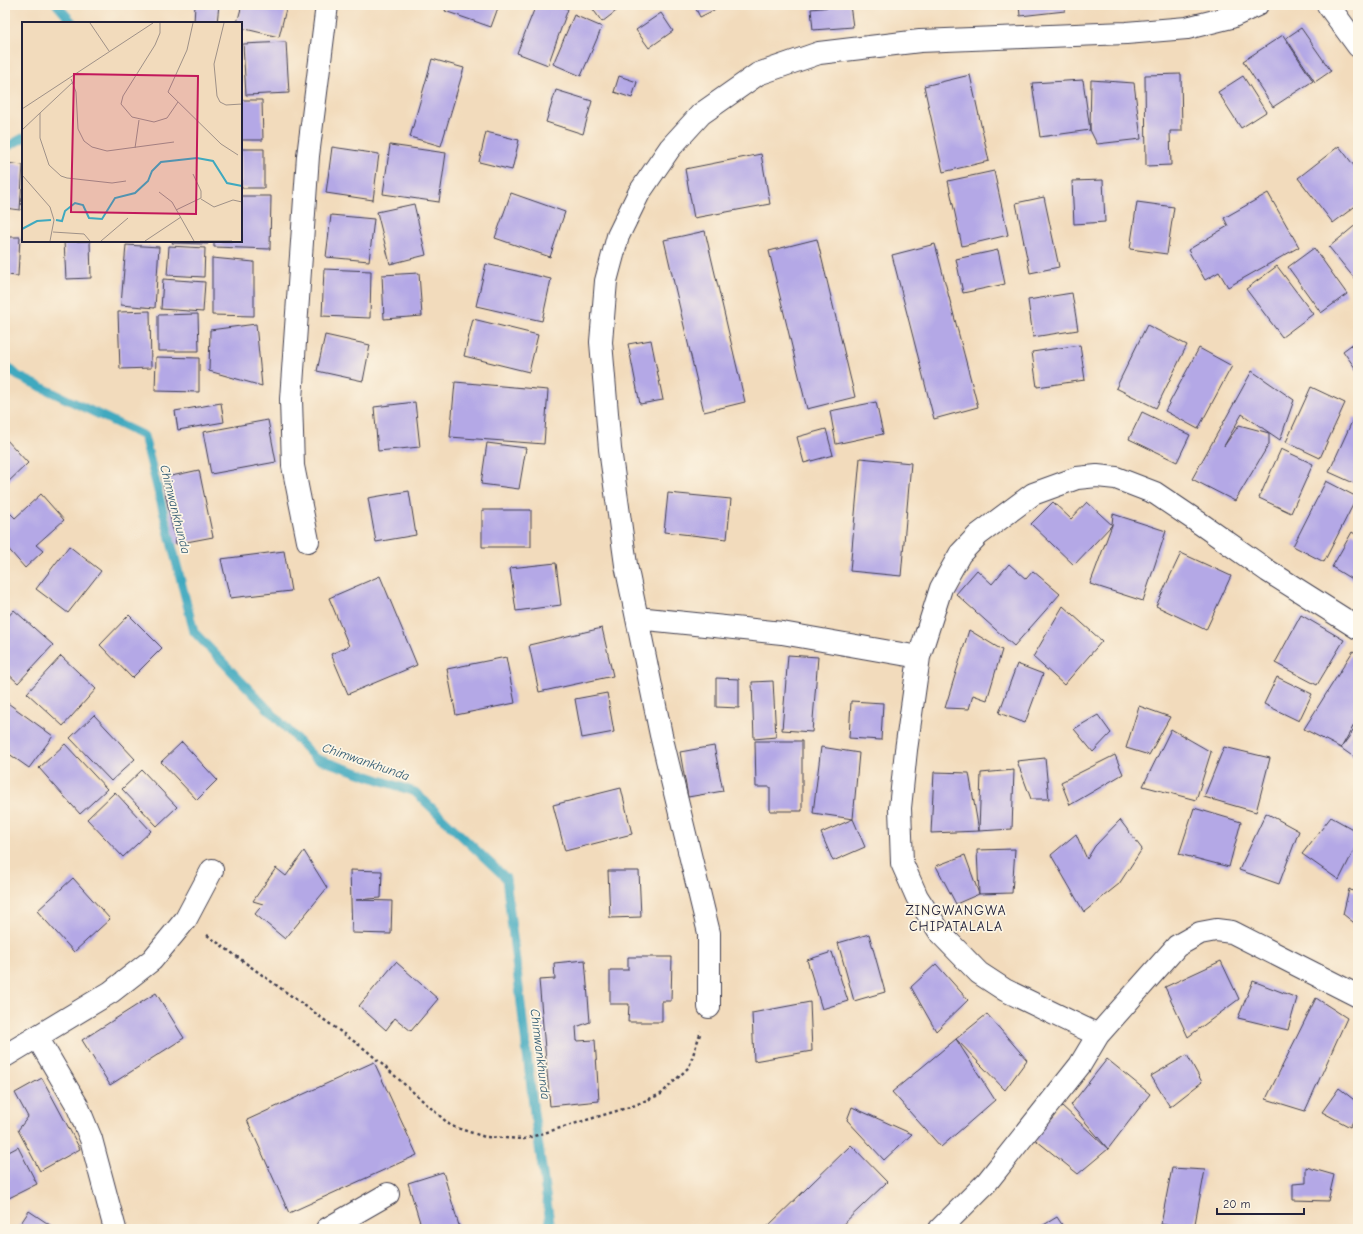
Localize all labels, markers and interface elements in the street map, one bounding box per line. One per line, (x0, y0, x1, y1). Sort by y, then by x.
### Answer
inset map (22, 22, 242, 242)
water label: Chimwankhunda (157, 463, 194, 555)
water label: Chimwankhunda (320, 740, 412, 784)
district label: ZINGWANGWA CHIPATALALA (905, 902, 1007, 935)
water label: Chimwankhunda (528, 1008, 554, 1101)
scale bar (1217, 1190, 1304, 1216)
text: 20 m (1223, 1197, 1251, 1211)

